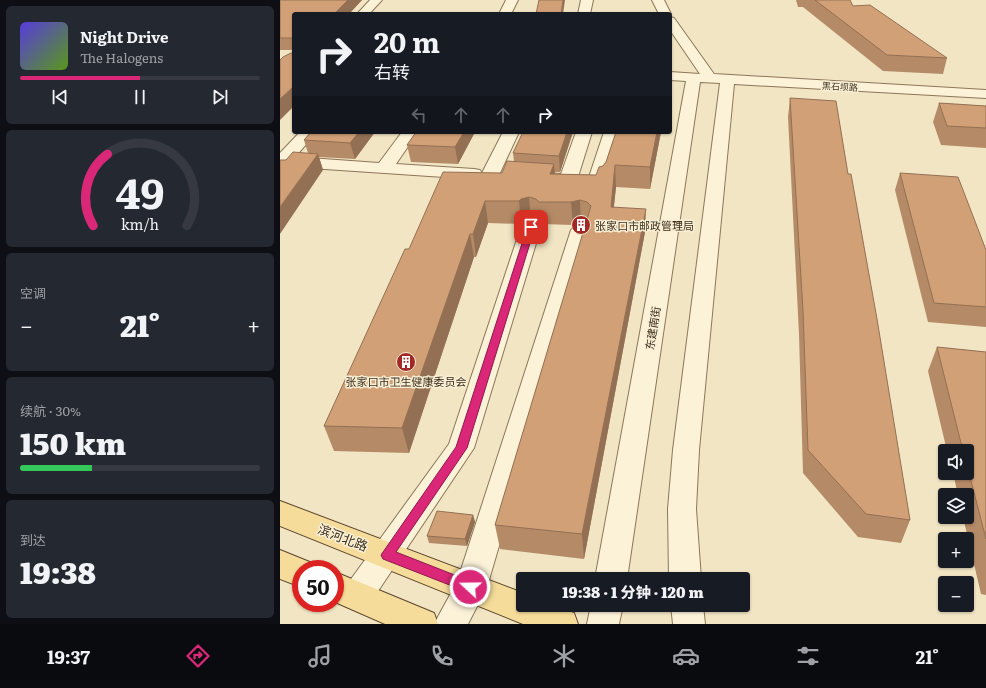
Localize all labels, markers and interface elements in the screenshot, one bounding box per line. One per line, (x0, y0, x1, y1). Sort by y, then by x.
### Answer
text: 20 m (374, 20, 440, 62)
text: Night Drive (80, 25, 169, 48)
icon: right (308, 28, 360, 80)
text: The Halogens (80, 48, 163, 67)
text: 右转 (374, 58, 410, 85)
street label: 黑石坝路 (822, 78, 858, 94)
icon: previous (49, 86, 71, 108)
icon: pause (129, 86, 151, 108)
icon: next (209, 86, 231, 108)
icon: left (408, 104, 430, 126)
icon: ahead (450, 104, 472, 126)
icon: ahead (492, 104, 514, 126)
icon: right (534, 104, 556, 126)
text: 49 (115, 160, 165, 222)
pin (514, 210, 548, 244)
text: km/h (121, 213, 160, 234)
building icon: 张家口市邮政管理局 (570, 214, 592, 236)
icon: arrive (520, 216, 542, 238)
place label: 张家口市邮政管理局 (595, 217, 694, 233)
text: 空调 (20, 283, 46, 302)
text: 21° (120, 302, 160, 346)
street label: 东建南街 (641, 305, 663, 351)
text: − (20, 308, 33, 341)
text: + (247, 308, 260, 341)
building icon: 张家口市卫生健康委员会 (395, 351, 417, 373)
place label: 张家口市卫生健康委员会 (346, 373, 467, 389)
text: 续航 · 30% (20, 401, 81, 420)
text: 150 km (20, 420, 126, 464)
map controls (938, 444, 974, 612)
button: sound (938, 444, 974, 480)
button: layers (938, 488, 974, 524)
street label: 滨河北路 (315, 519, 371, 555)
text: 到达 (20, 530, 46, 549)
button: + (938, 532, 974, 568)
text: 19:38 (20, 549, 96, 593)
speed limit sign: 50 (292, 560, 344, 612)
position arrow (449, 566, 491, 608)
button: − (938, 576, 974, 612)
text: 19:38 · 1 分钟 · 120 m (562, 580, 704, 603)
icon: directions (184, 642, 212, 670)
icon: music (306, 642, 334, 670)
icon: phone (428, 642, 456, 670)
icon: climate (550, 642, 578, 670)
icon: car (672, 642, 700, 670)
icon: filters (794, 642, 822, 670)
text: 19:37 (47, 643, 90, 670)
text: 21° (915, 643, 939, 670)

